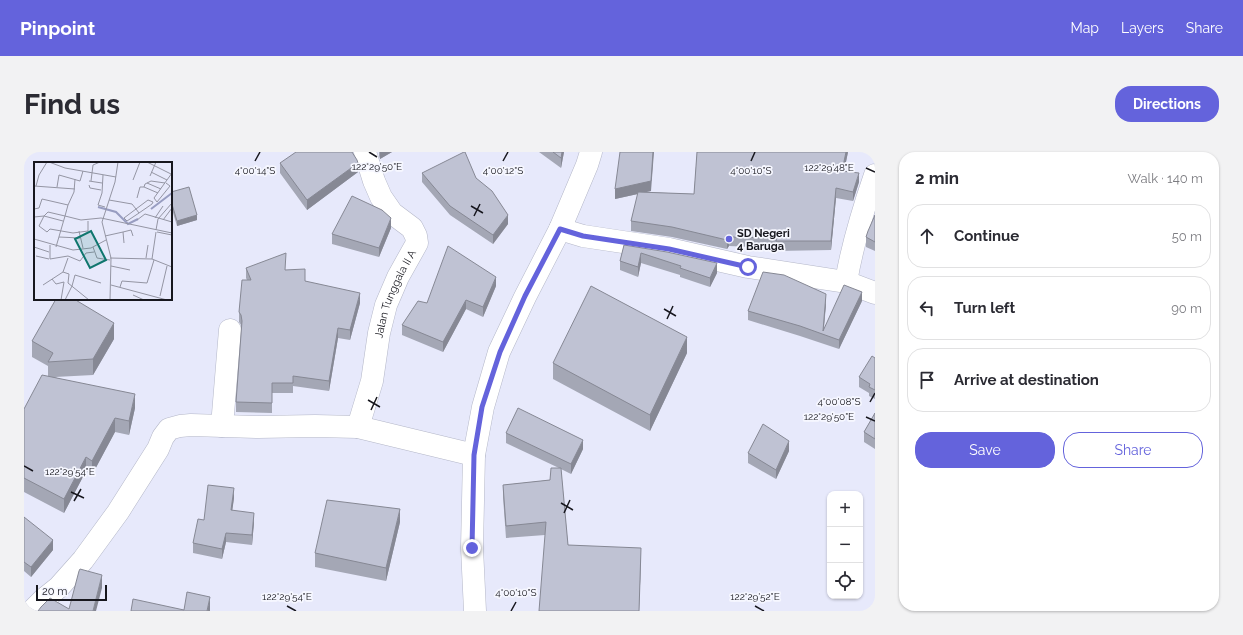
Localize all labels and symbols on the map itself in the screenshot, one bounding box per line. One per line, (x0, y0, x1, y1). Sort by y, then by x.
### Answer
text: 122°29'50"E (352, 161, 402, 172)
inset map (34, 162, 172, 300)
text: 122°29'48"E (804, 162, 854, 173)
text: 4°00'14"S (235, 165, 275, 176)
text: 4°00'12"S (483, 165, 523, 176)
text: 4°00'10"S (730, 165, 772, 176)
place label: SD Negeri 4 Baruga (737, 227, 790, 253)
marker: SD Negeri 4 Baruga (724, 234, 734, 244)
street label: Jalan Tunggala II A (372, 247, 419, 339)
route start (739, 258, 757, 276)
text: 4°00'08"S (818, 396, 860, 407)
text: 122°29'50"E (804, 411, 854, 422)
text: 122°29'54"E (45, 466, 95, 477)
route end (463, 539, 481, 557)
scale bar (36, 583, 107, 602)
text: 4°00'10"S (495, 587, 537, 598)
text: 122°29'54"E (262, 591, 312, 602)
text: 122°29'52"E (730, 591, 780, 602)

